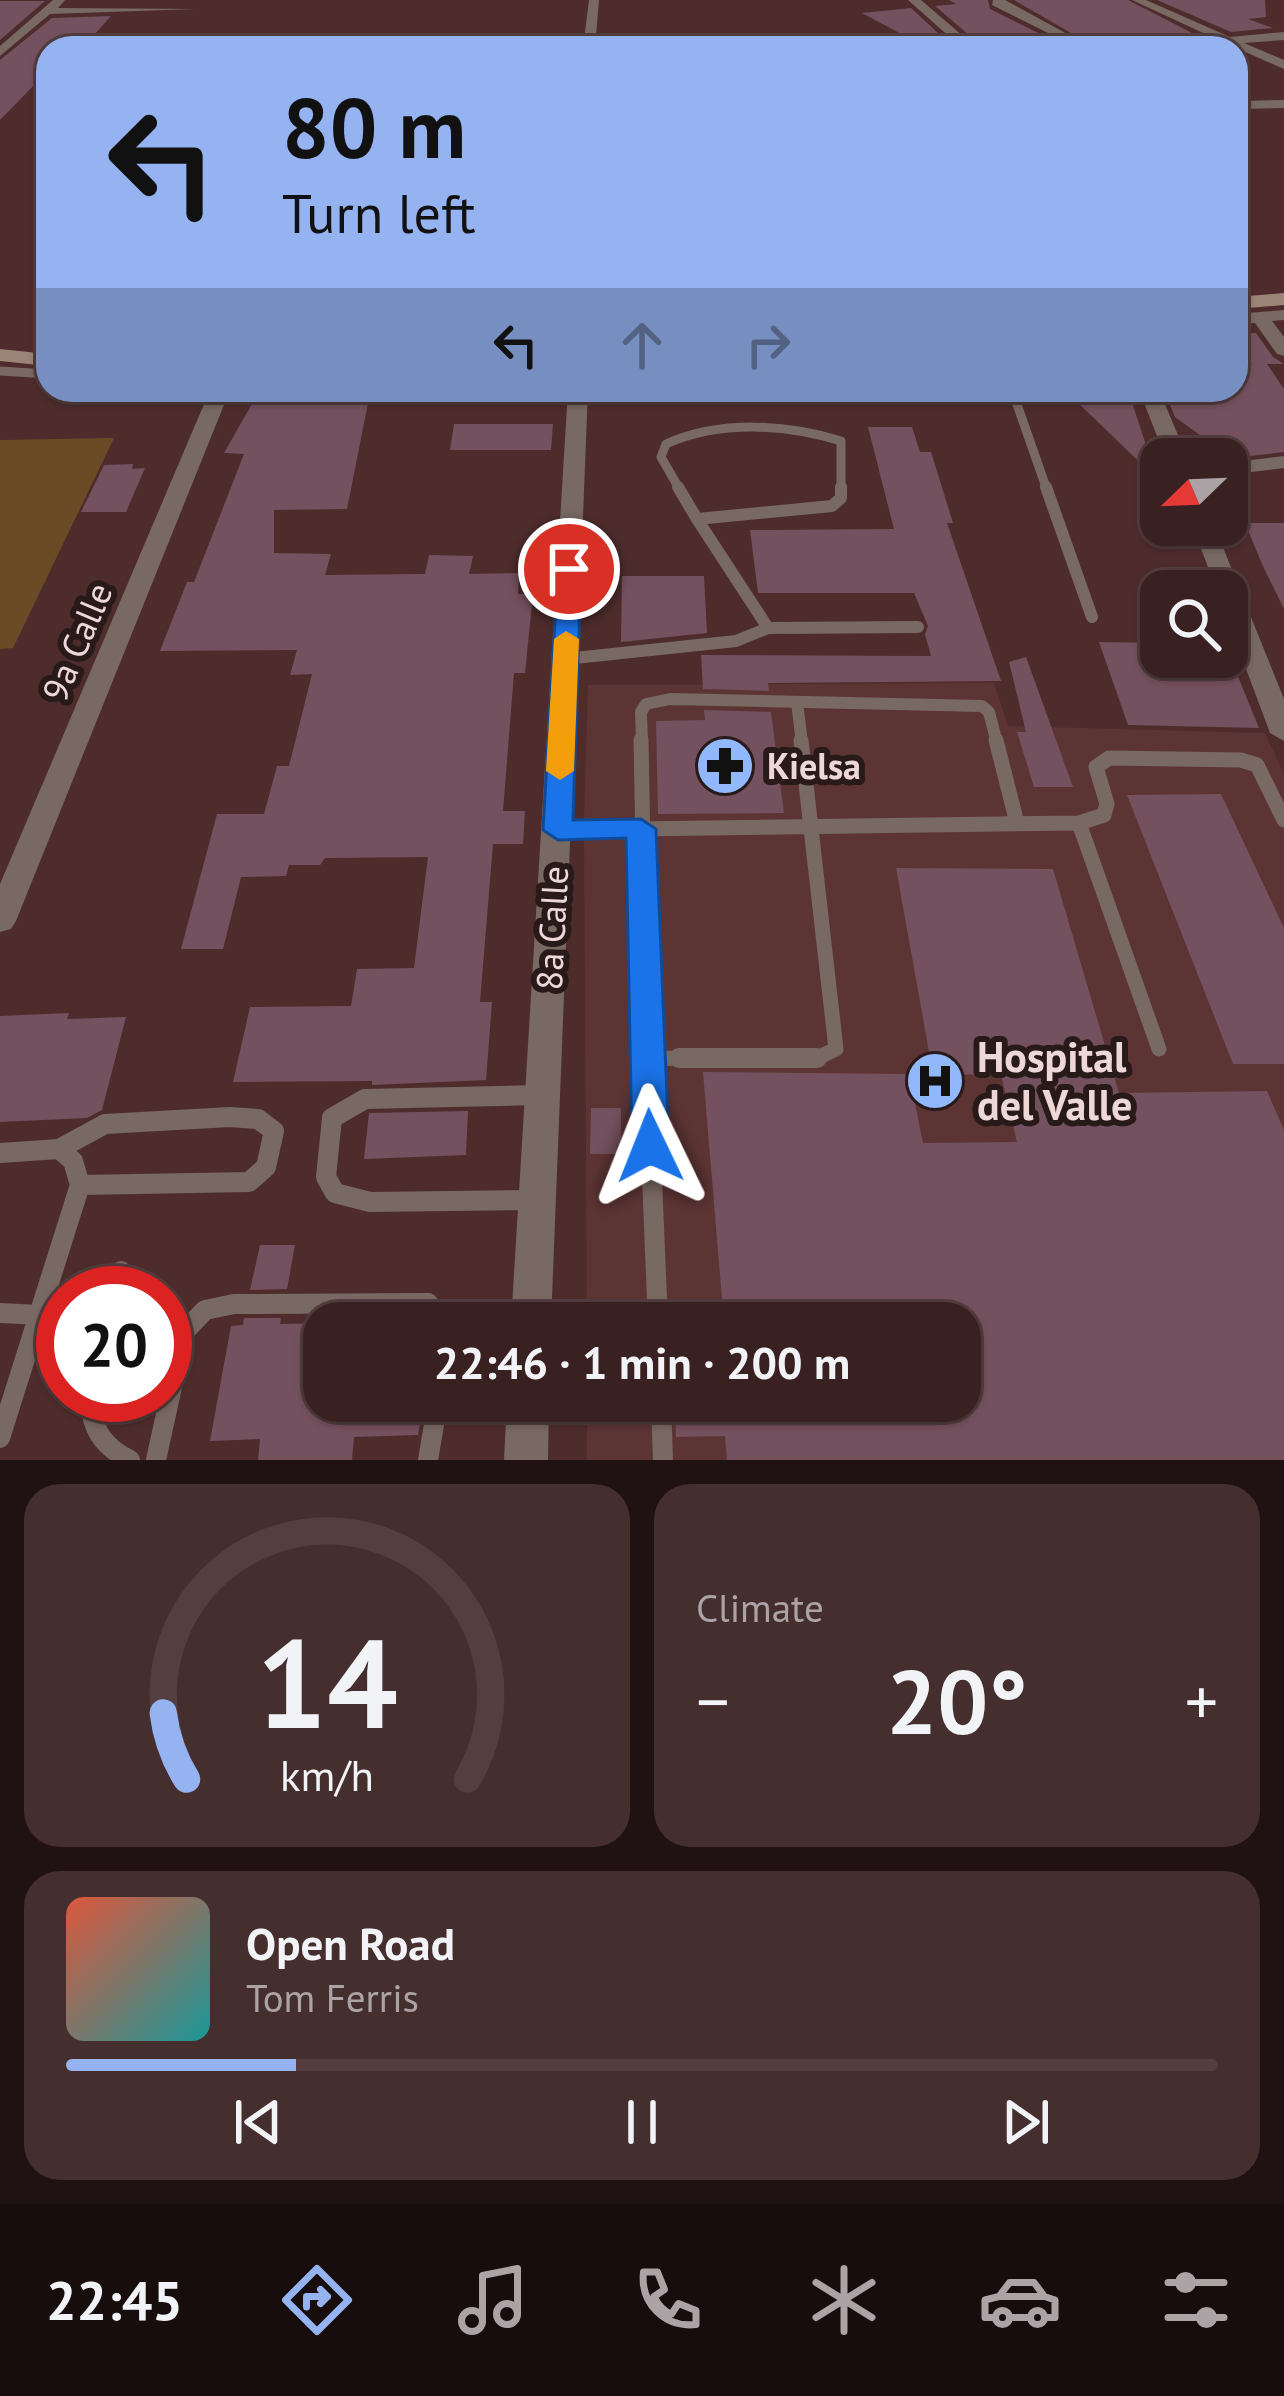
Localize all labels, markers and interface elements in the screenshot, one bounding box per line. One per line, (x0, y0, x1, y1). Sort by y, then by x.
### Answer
text: 80 m (282, 72, 466, 181)
icon: left (84, 84, 240, 240)
text: Turn left (282, 178, 476, 248)
icon: left (483, 312, 549, 378)
icon: ahead (609, 312, 675, 378)
icon: right (735, 312, 801, 378)
north arrow (1140, 438, 1248, 546)
map controls (1140, 438, 1248, 678)
pin (518, 518, 620, 620)
icon: arrive (536, 536, 602, 602)
button: search (1140, 570, 1248, 678)
street label: 9a Calle (31, 575, 122, 708)
pharmacy icon: Kielsa (694, 735, 756, 797)
place label: Kielsa (767, 742, 861, 789)
street label: 8a Calle (525, 865, 578, 991)
place label: Hospital del Valle (977, 1029, 1132, 1132)
hospital icon: Hospital del Valle (904, 1050, 966, 1112)
position arrow (587, 1083, 713, 1209)
speed limit sign: 20 (36, 1266, 192, 1422)
text: 22:46 · 1 min · 200 m (434, 1333, 850, 1391)
text: Climate (696, 1582, 824, 1633)
text: 14 (256, 1601, 398, 1762)
text: 20° (886, 1642, 1028, 1759)
text: − (696, 1658, 729, 1743)
text: + (1185, 1658, 1218, 1743)
text: km/h (280, 1746, 374, 1802)
text: Open Road (246, 1914, 455, 1972)
text: Tom Ferris (246, 1972, 419, 2023)
icon: previous (225, 2089, 291, 2155)
icon: pause (609, 2089, 675, 2155)
icon: next (993, 2089, 1059, 2155)
icon: directions (275, 2258, 359, 2342)
icon: music (451, 2258, 535, 2342)
icon: phone (626, 2258, 710, 2342)
icon: climate (802, 2258, 886, 2342)
icon: car (978, 2258, 1062, 2342)
icon: filters (1154, 2258, 1238, 2342)
text: 22:45 (46, 2265, 183, 2335)

